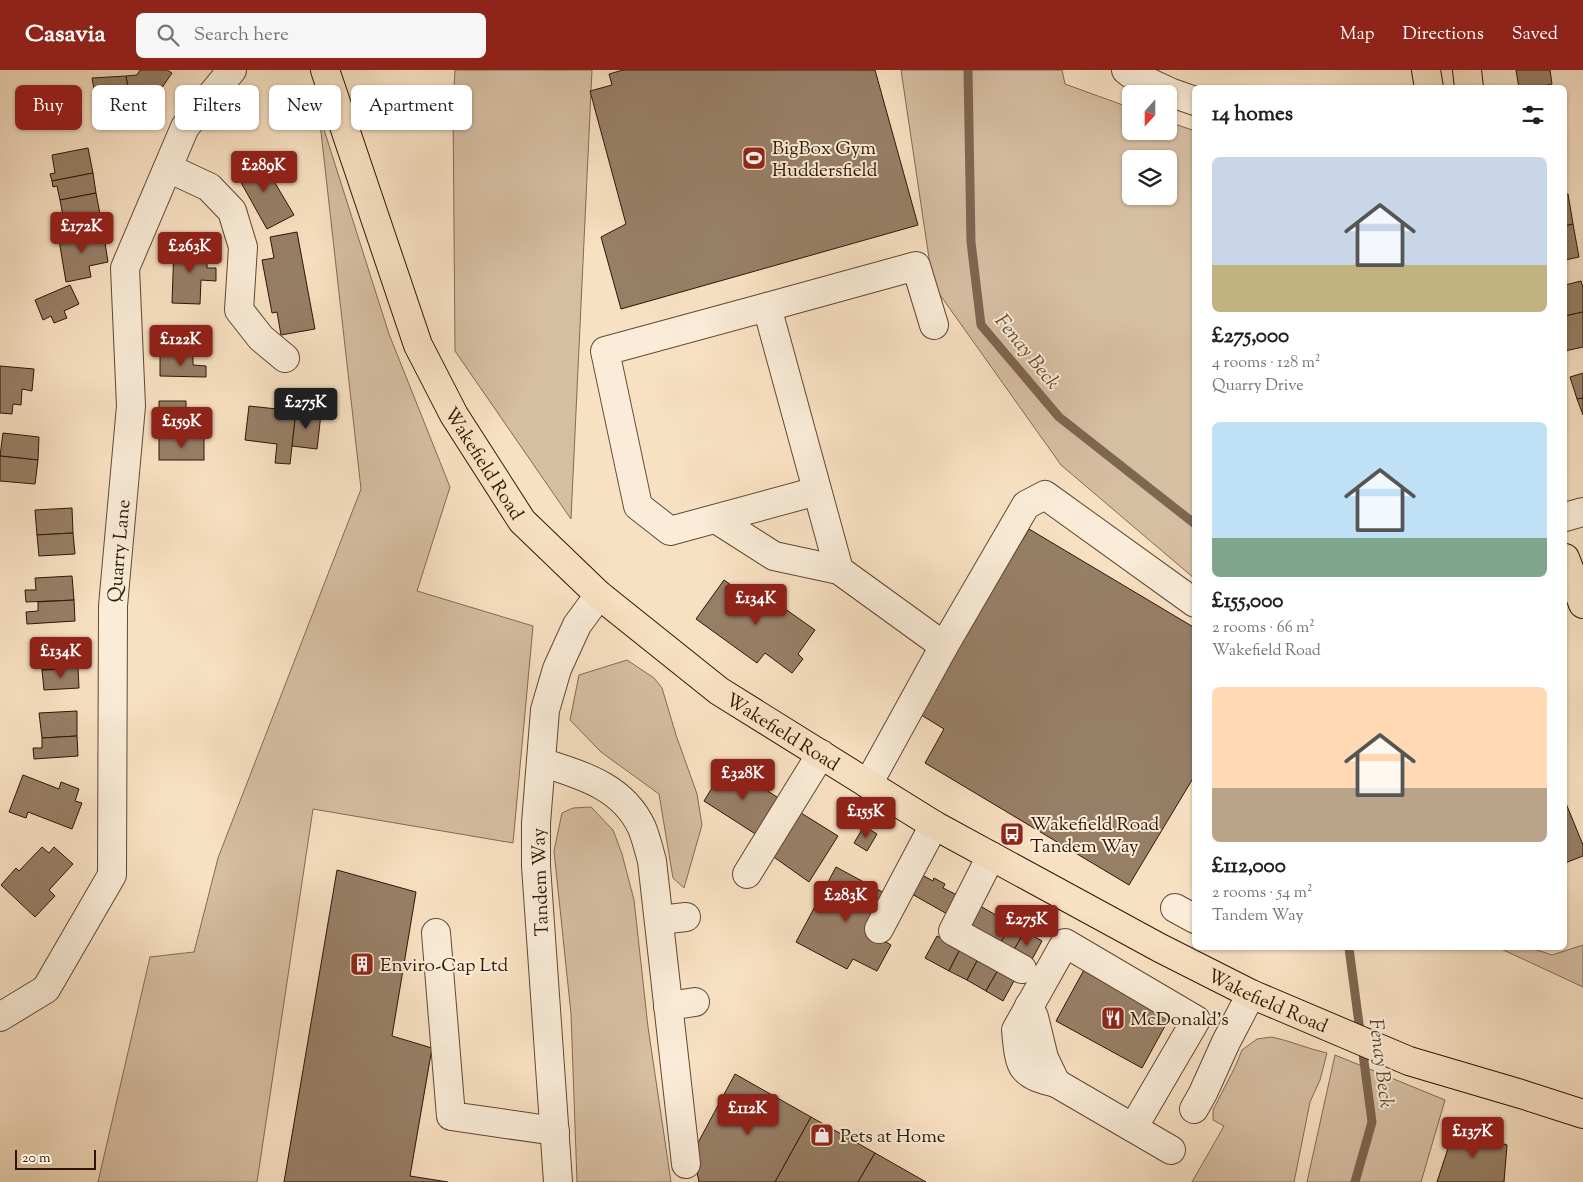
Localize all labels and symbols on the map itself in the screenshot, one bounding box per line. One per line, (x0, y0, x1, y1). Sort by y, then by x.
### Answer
north arrow (1122, 85, 1178, 140)
place label: BigBox Gym Huddersfield (772, 136, 878, 185)
sports icon: BigBox Gym Huddersfield (741, 145, 767, 171)
pin: £289K (229, 150, 299, 193)
pin: £172K (47, 212, 117, 254)
pin: £263K (155, 232, 225, 274)
water label: Fenay Beck (987, 309, 1066, 397)
pin: £122K (146, 324, 216, 367)
pin: £275K (271, 388, 341, 430)
street label: Wakefield Road (436, 403, 529, 526)
pin: £159K (147, 406, 217, 449)
street label: Quarry Lane (102, 498, 139, 604)
pin: £134K (721, 584, 791, 626)
pin: £134K (26, 636, 96, 679)
street label: Wakefield Road (720, 687, 844, 779)
pin: £328K (708, 758, 778, 801)
pin: £155K (831, 796, 901, 839)
place label: Wakefield Road Tandem Way (1030, 812, 1160, 861)
bus stop icon: Wakefield Road Tandem Way (999, 821, 1025, 847)
street label: Tandem Way (526, 827, 557, 937)
pin: £283K (811, 880, 881, 923)
pin: £275K (992, 904, 1062, 947)
building icon: Enviro-Cap Ltd (349, 951, 375, 977)
place label: Enviro-Cap Ltd (380, 953, 508, 980)
street label: Wakefield Road (1202, 963, 1332, 1041)
restaurant icon: McDonald's (1100, 1005, 1126, 1031)
place label: McDonald's (1130, 1007, 1229, 1034)
water label: Fenay Beck (1360, 1017, 1399, 1110)
pin: £112K (713, 1094, 783, 1136)
pin: £137K (1438, 1116, 1508, 1159)
shop icon: Pets at Home (809, 1122, 835, 1148)
place label: Pets at Home (840, 1124, 946, 1151)
scale bar (15, 1147, 96, 1170)

